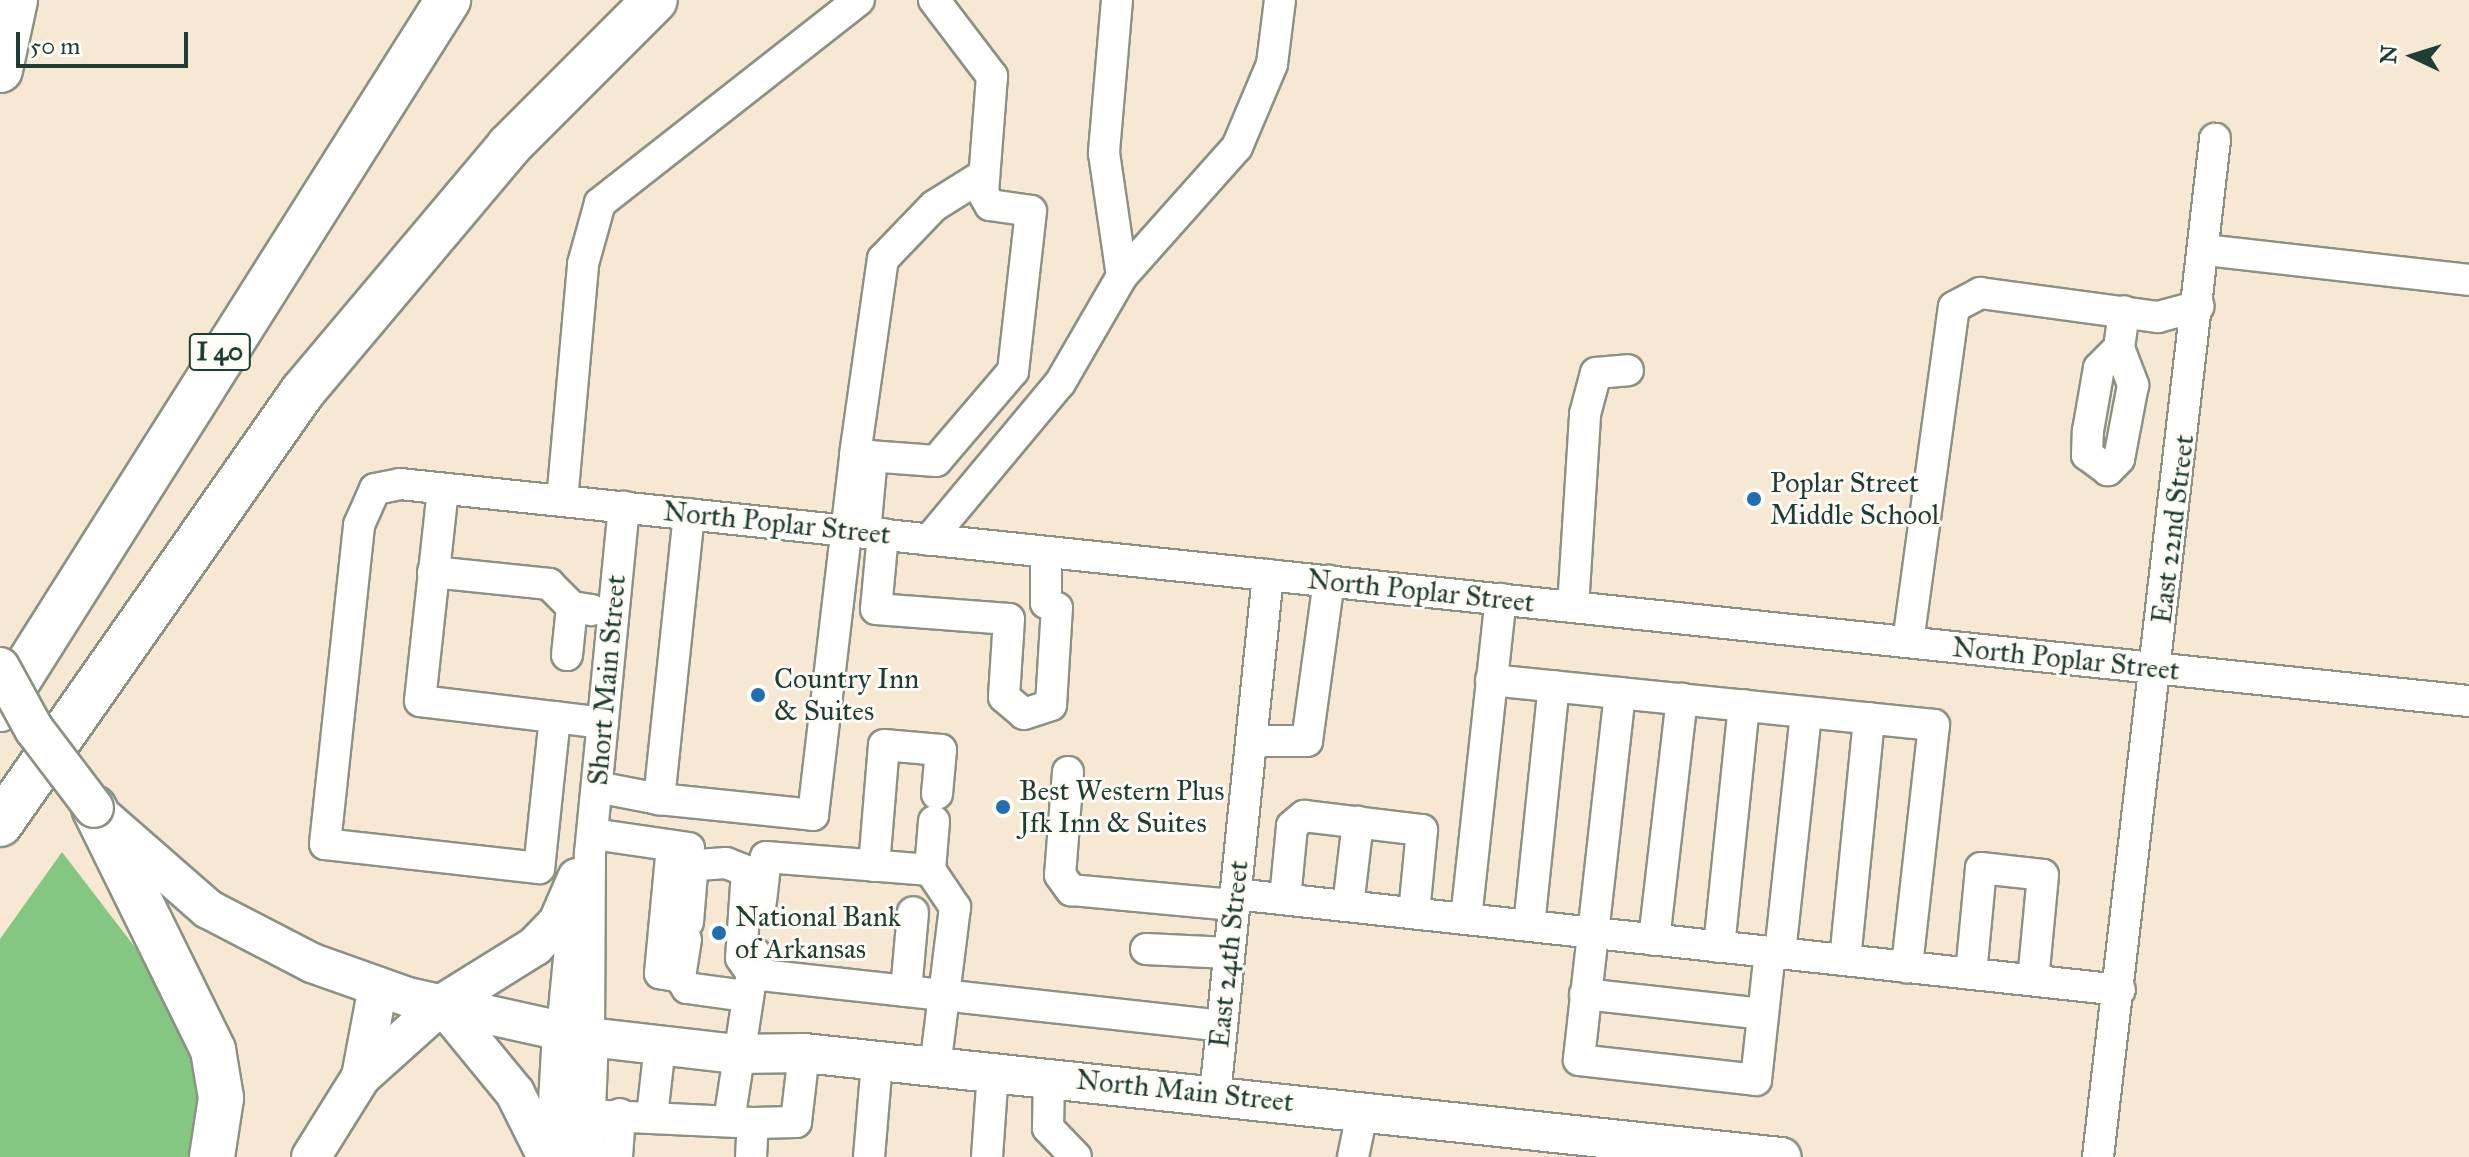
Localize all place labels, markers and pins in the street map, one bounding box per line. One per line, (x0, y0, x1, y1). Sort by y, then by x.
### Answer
place label: Poplar Street Middle School (1770, 466, 1939, 532)
marker: Poplar Street Middle School (1745, 490, 1763, 508)
place label: Country Inn & Suites (774, 662, 919, 728)
marker: Country Inn & Suites (749, 686, 767, 704)
place label: Best Western Plus Jfk Inn & Suites (1019, 774, 1224, 840)
marker: Best Western Plus Jfk Inn & Suites (994, 798, 1012, 816)
place label: National Bank of Arkansas (735, 900, 901, 966)
marker: National Bank of Arkansas (710, 924, 728, 942)

